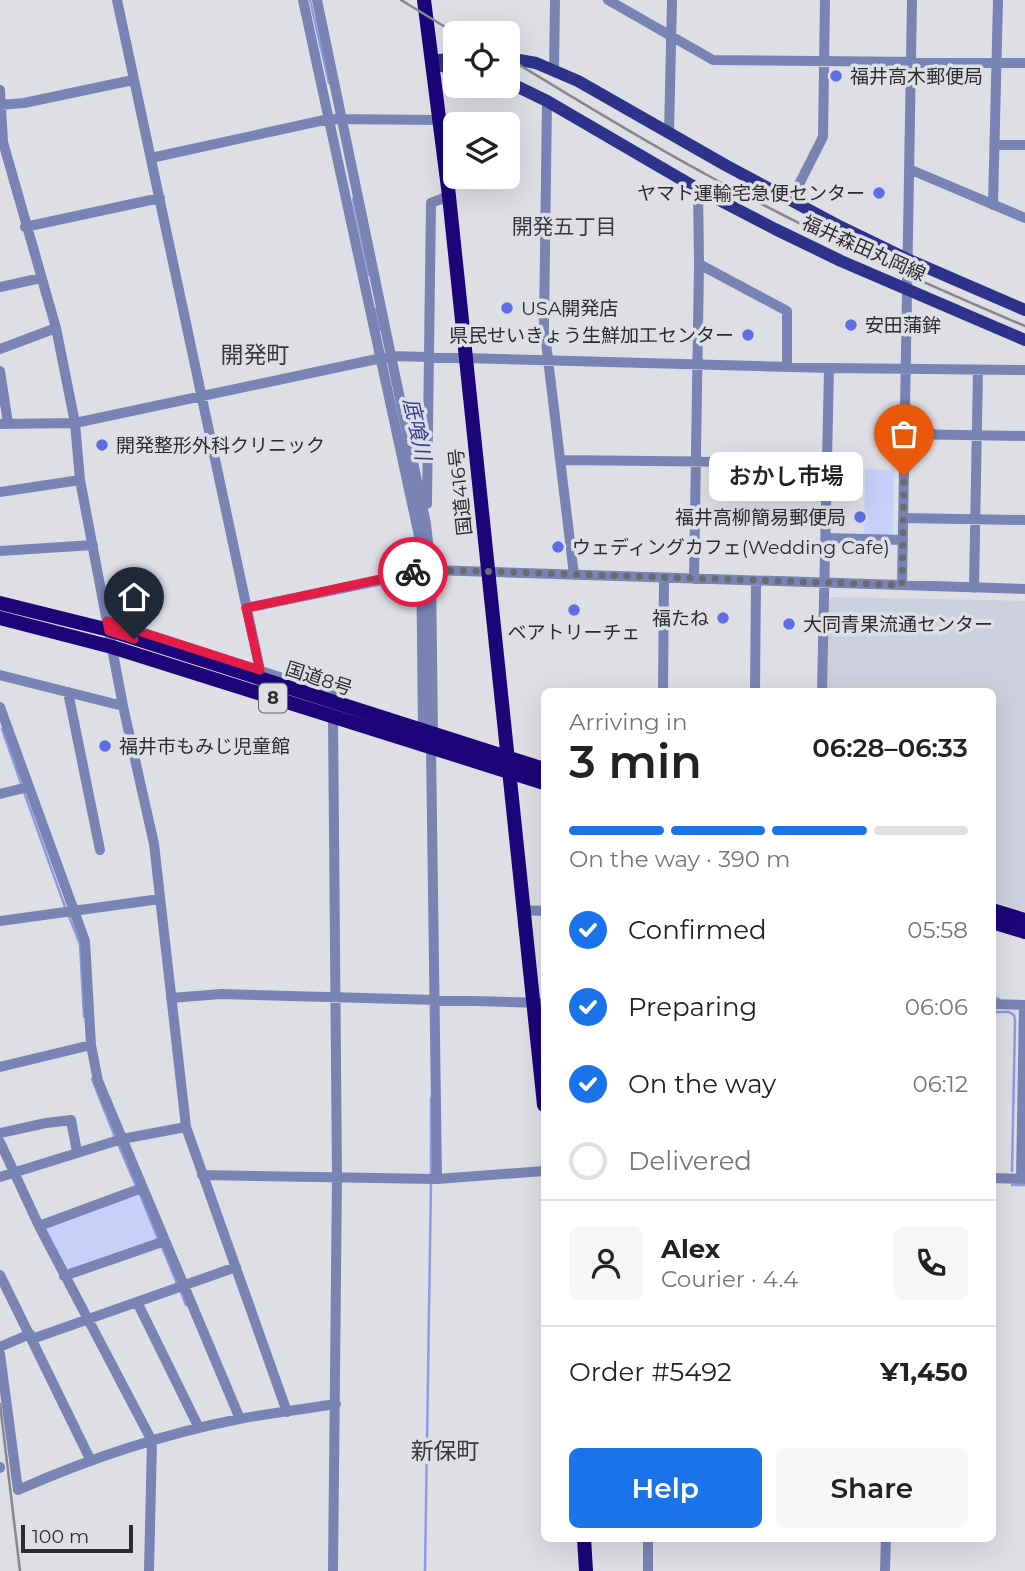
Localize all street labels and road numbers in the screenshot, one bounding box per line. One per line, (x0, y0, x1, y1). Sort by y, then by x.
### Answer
street label: 福井森田丸岡線 (798, 211, 929, 286)
street label: 国道416号 (444, 447, 477, 537)
street label: 国道8号 (282, 657, 355, 700)
road number: 8 (259, 684, 287, 712)

